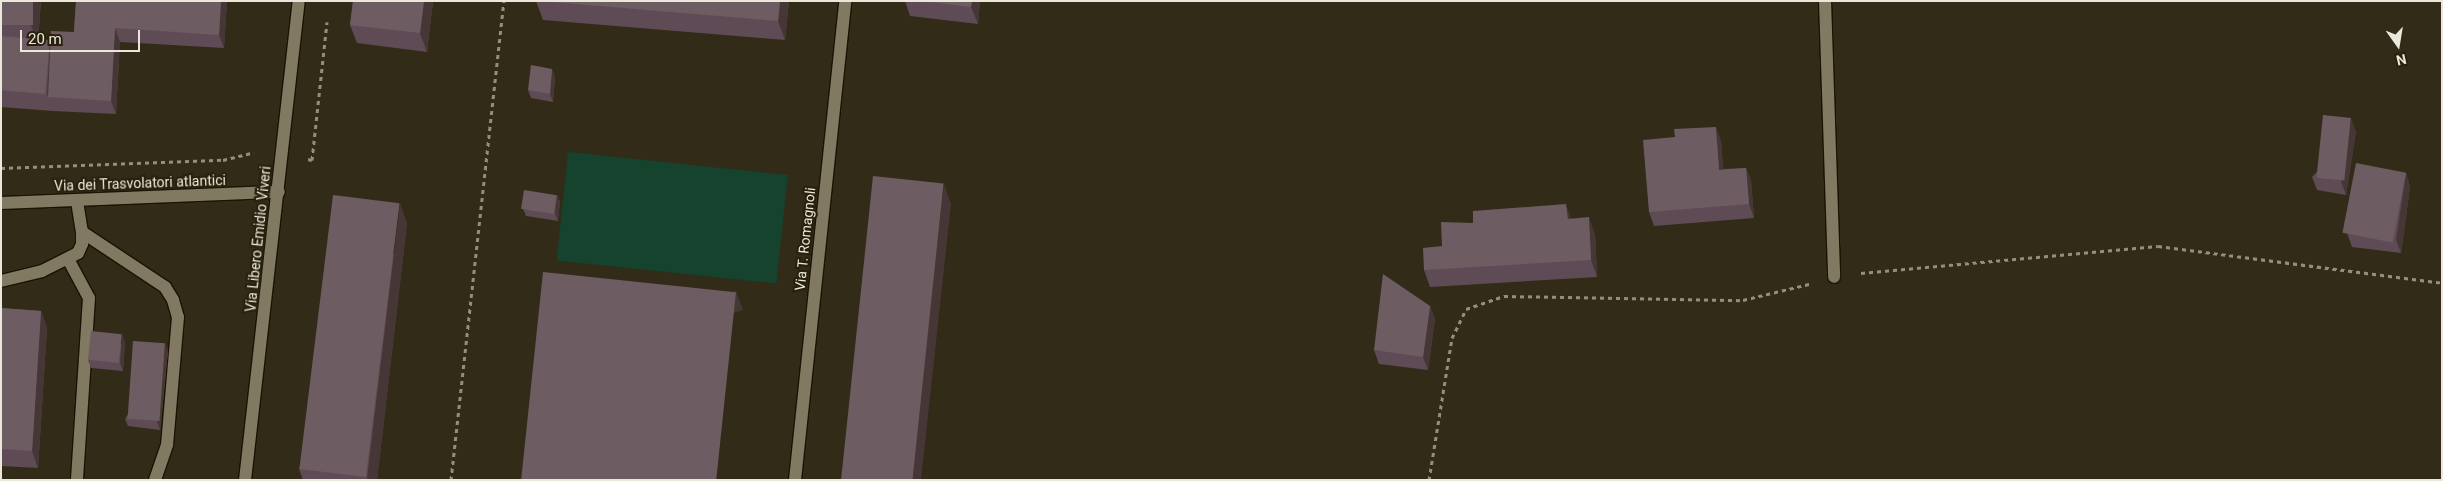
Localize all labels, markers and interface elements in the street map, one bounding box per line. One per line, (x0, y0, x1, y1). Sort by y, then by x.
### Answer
scale bar (22, 20, 142, 52)
north arrow (2373, 20, 2423, 70)
text: 20 m (28, 30, 62, 48)
text: N (2395, 51, 2408, 69)
street label: Via Libero Emidio Viveri (242, 165, 274, 313)
street label: Via dei Trasvolatori atlantici (54, 172, 226, 194)
street label: Via T. Romagnoli (791, 186, 819, 292)

